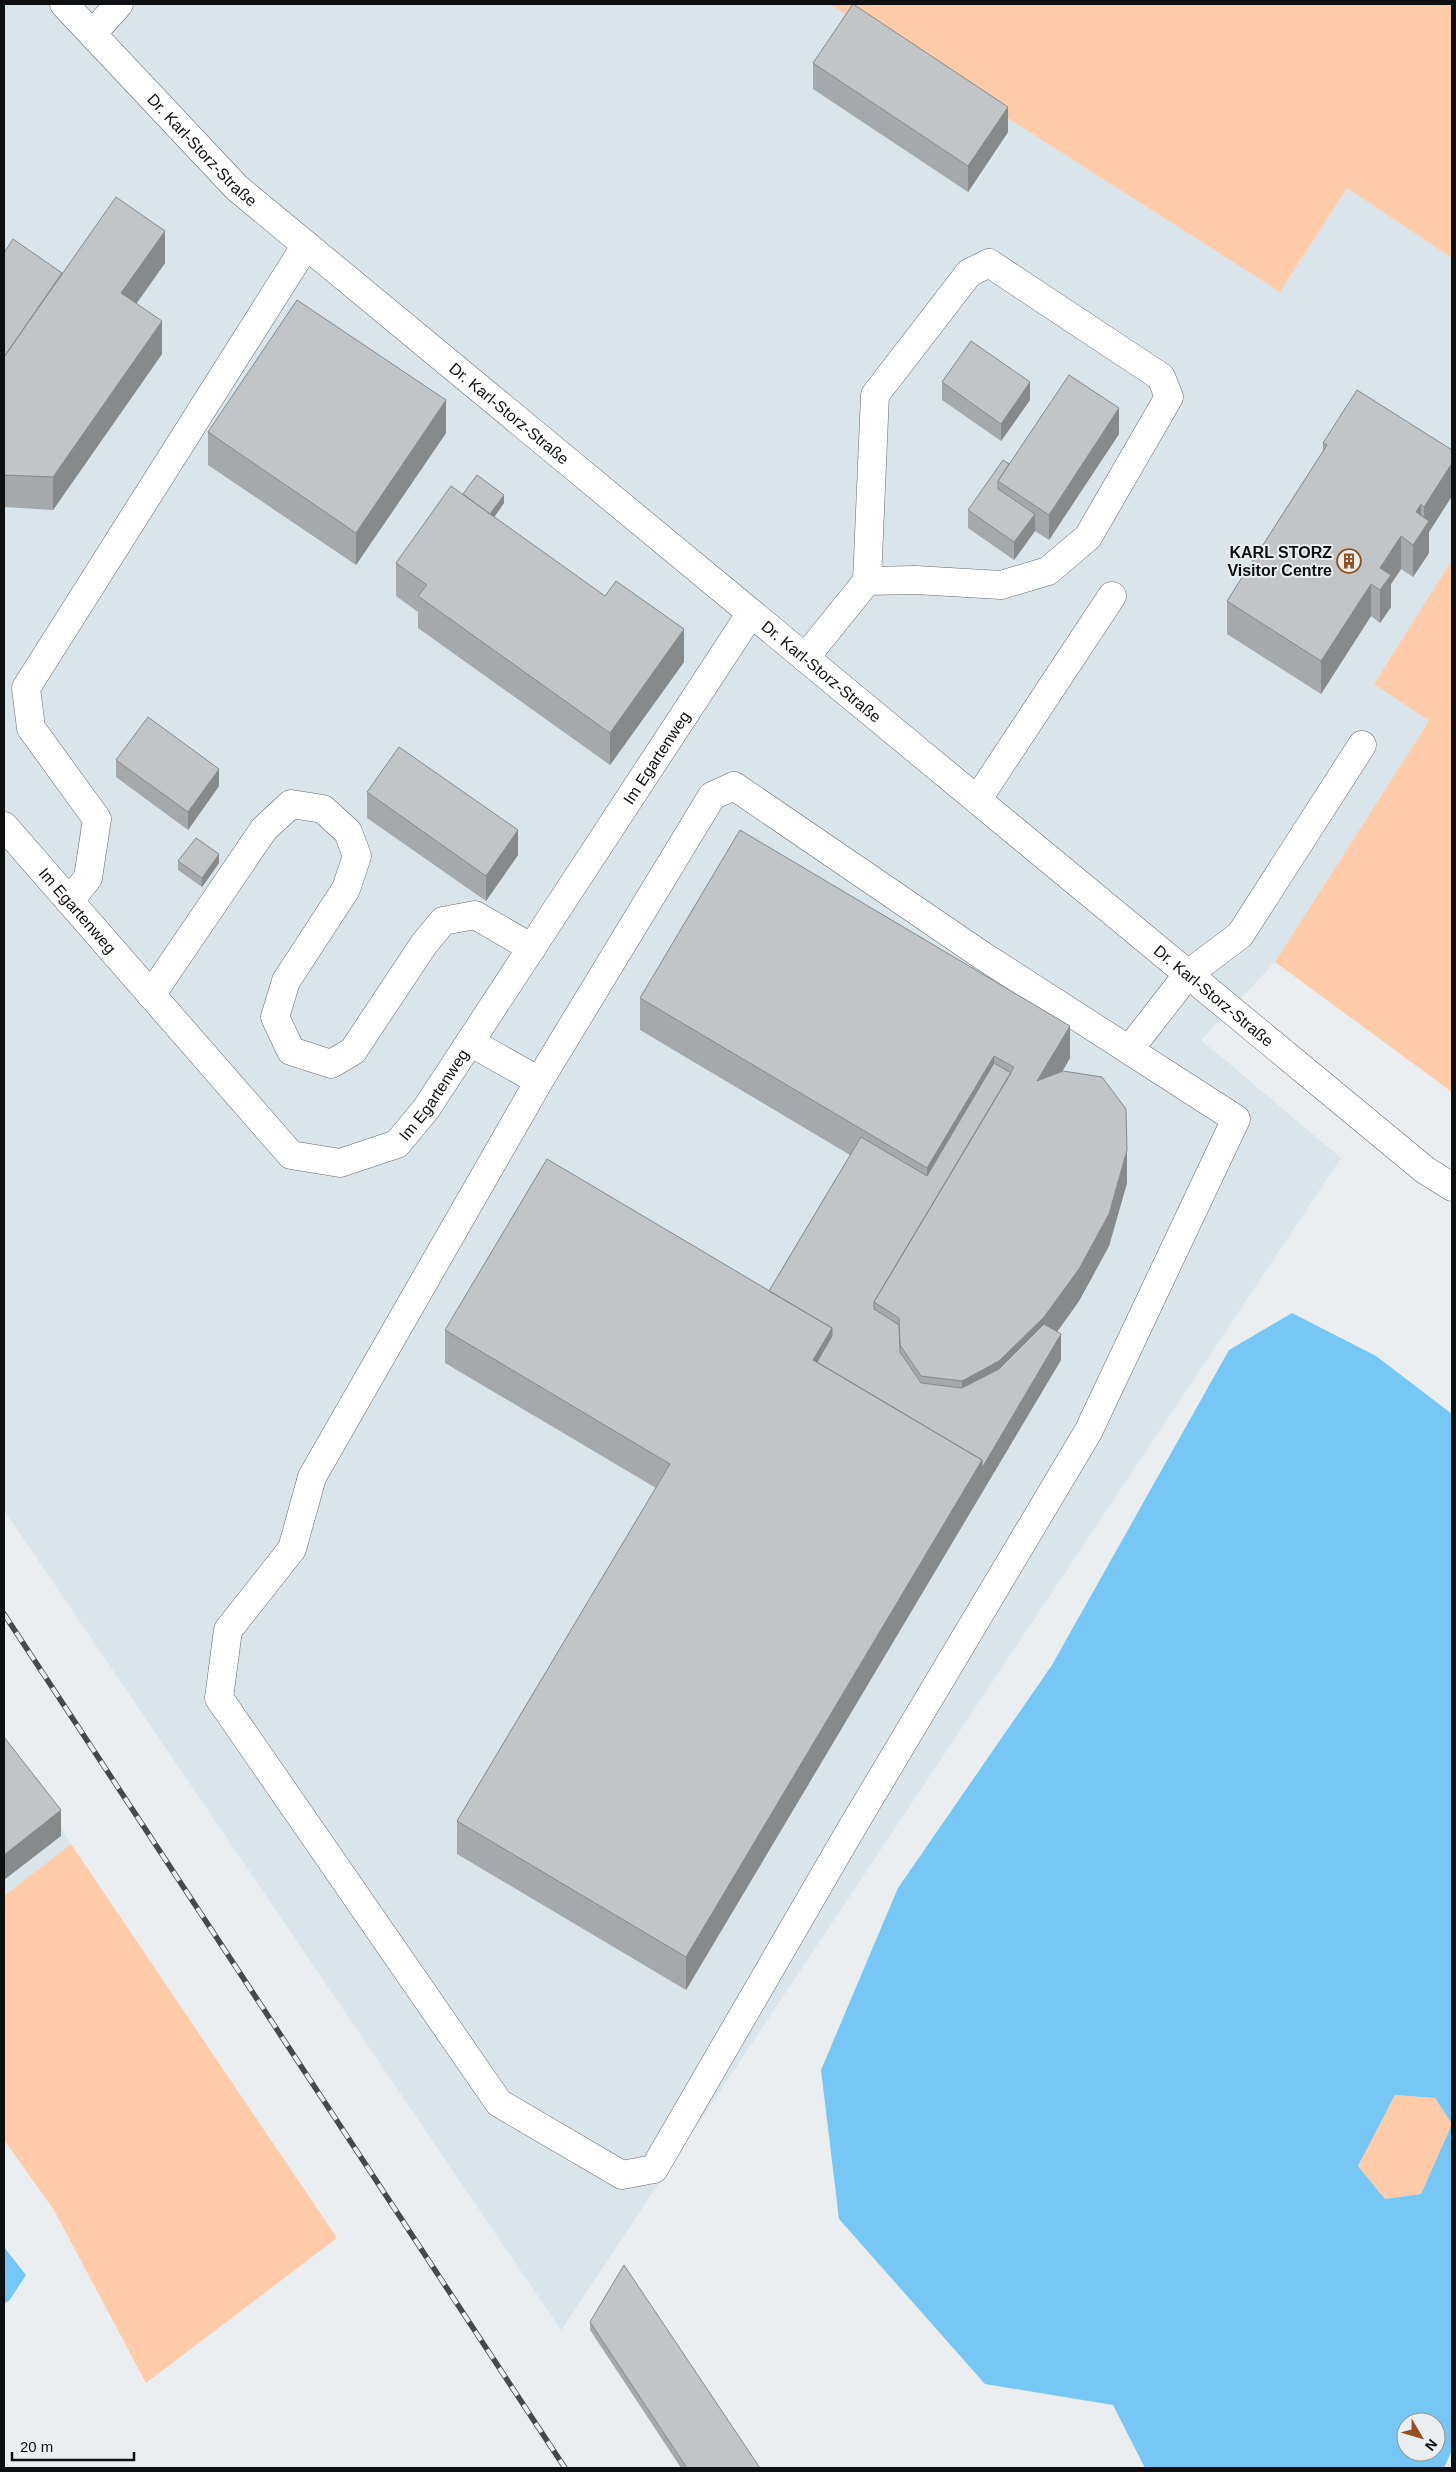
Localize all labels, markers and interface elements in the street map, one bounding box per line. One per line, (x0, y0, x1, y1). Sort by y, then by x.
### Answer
street label: Dr. Karl-Storz-Straße (144, 91, 260, 210)
street label: Dr. Karl-Storz-Straße (446, 359, 572, 468)
place label: KARL STORZ Visitor Centre (1227, 544, 1332, 579)
building icon: KARL STORZ Visitor Centre (1336, 548, 1362, 574)
street label: Dr. Karl-Storz-Straße (758, 617, 884, 726)
street label: Im Egartenweg (620, 708, 693, 807)
street label: Im Egartenweg (35, 865, 119, 957)
street label: Dr. Karl-Storz-Straße (1151, 942, 1277, 1050)
street label: Im Egartenweg (396, 1046, 472, 1144)
north arrow (1396, 2412, 1446, 2462)
scale bar (12, 2430, 135, 2462)
text: N (1422, 2436, 1441, 2454)
text: 20 m (20, 2438, 53, 2455)

